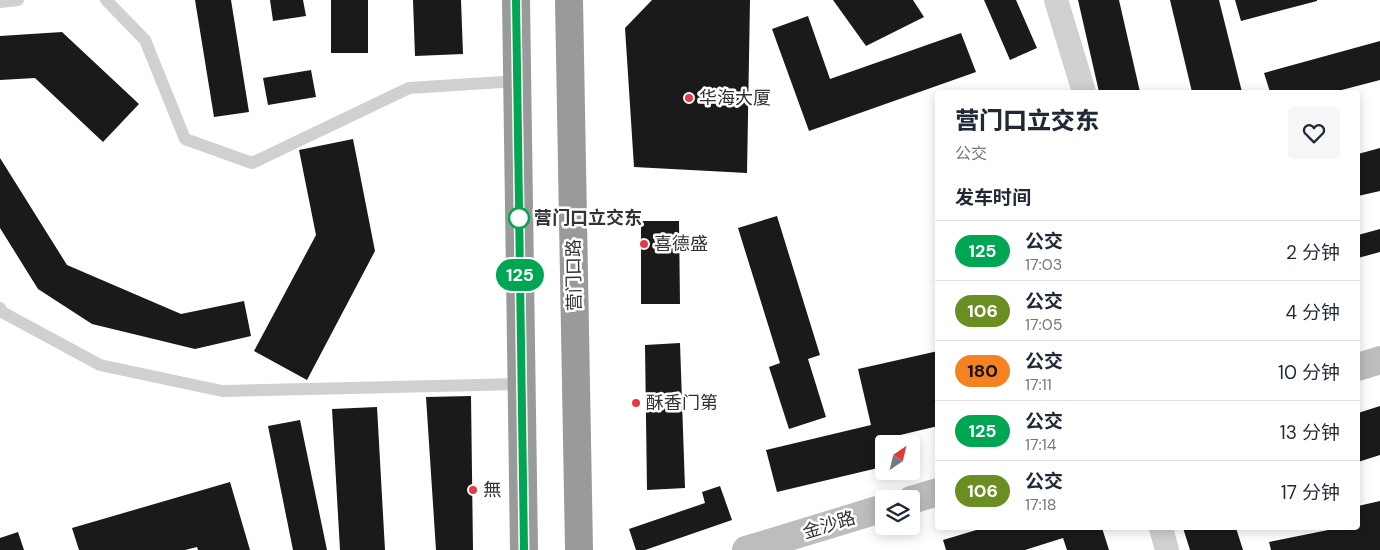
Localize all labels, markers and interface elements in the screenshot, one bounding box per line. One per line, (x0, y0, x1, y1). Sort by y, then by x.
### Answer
place label: 华海大厦 (699, 86, 771, 110)
marker: 华海大厦 (683, 92, 695, 104)
text: 营门口立交东 (955, 105, 1099, 136)
button: heart (1288, 107, 1340, 159)
text: 公交 (955, 143, 987, 164)
text: 发车时间 (955, 185, 1031, 210)
place label: 营门口立交东 (534, 206, 642, 230)
marker: 营门口立交东 (508, 207, 530, 229)
text: 公交 (1025, 229, 1063, 254)
place label: 喜德盛 (654, 232, 708, 256)
marker: 喜德盛 (638, 238, 650, 250)
street label: 营门口路 (561, 239, 587, 311)
text: 125 (968, 239, 997, 263)
text: 2 分钟 (1286, 240, 1340, 265)
text: 17:03 (1025, 254, 1062, 275)
line badge: 125 (491, 259, 549, 291)
text: 125 (506, 263, 534, 287)
text: 公交 (1025, 289, 1063, 314)
text: 106 (967, 299, 998, 323)
text: 4 分钟 (1285, 300, 1340, 325)
text: 17:05 (1025, 314, 1062, 335)
text: 公交 (1025, 349, 1063, 374)
text: 180 (967, 359, 998, 383)
text: 10 分钟 (1278, 360, 1340, 385)
text: 17:11 (1025, 374, 1052, 395)
place label: 酥香门第 (646, 391, 718, 415)
marker: 酥香门第 (630, 397, 642, 409)
text: 公交 (1025, 409, 1063, 434)
text: 125 (968, 419, 997, 443)
text: 13 分钟 (1280, 420, 1340, 445)
text: 17:14 (1025, 434, 1056, 455)
north arrow (875, 435, 920, 480)
map controls (875, 435, 920, 535)
text: 公交 (1025, 469, 1063, 494)
place label: 無 (483, 478, 501, 502)
text: 106 (967, 479, 998, 503)
text: 17 分钟 (1281, 480, 1340, 505)
marker: 無 (467, 484, 479, 496)
button: layers (875, 490, 920, 535)
text: 17:18 (1025, 494, 1057, 515)
street label: 金沙路 (800, 506, 858, 544)

